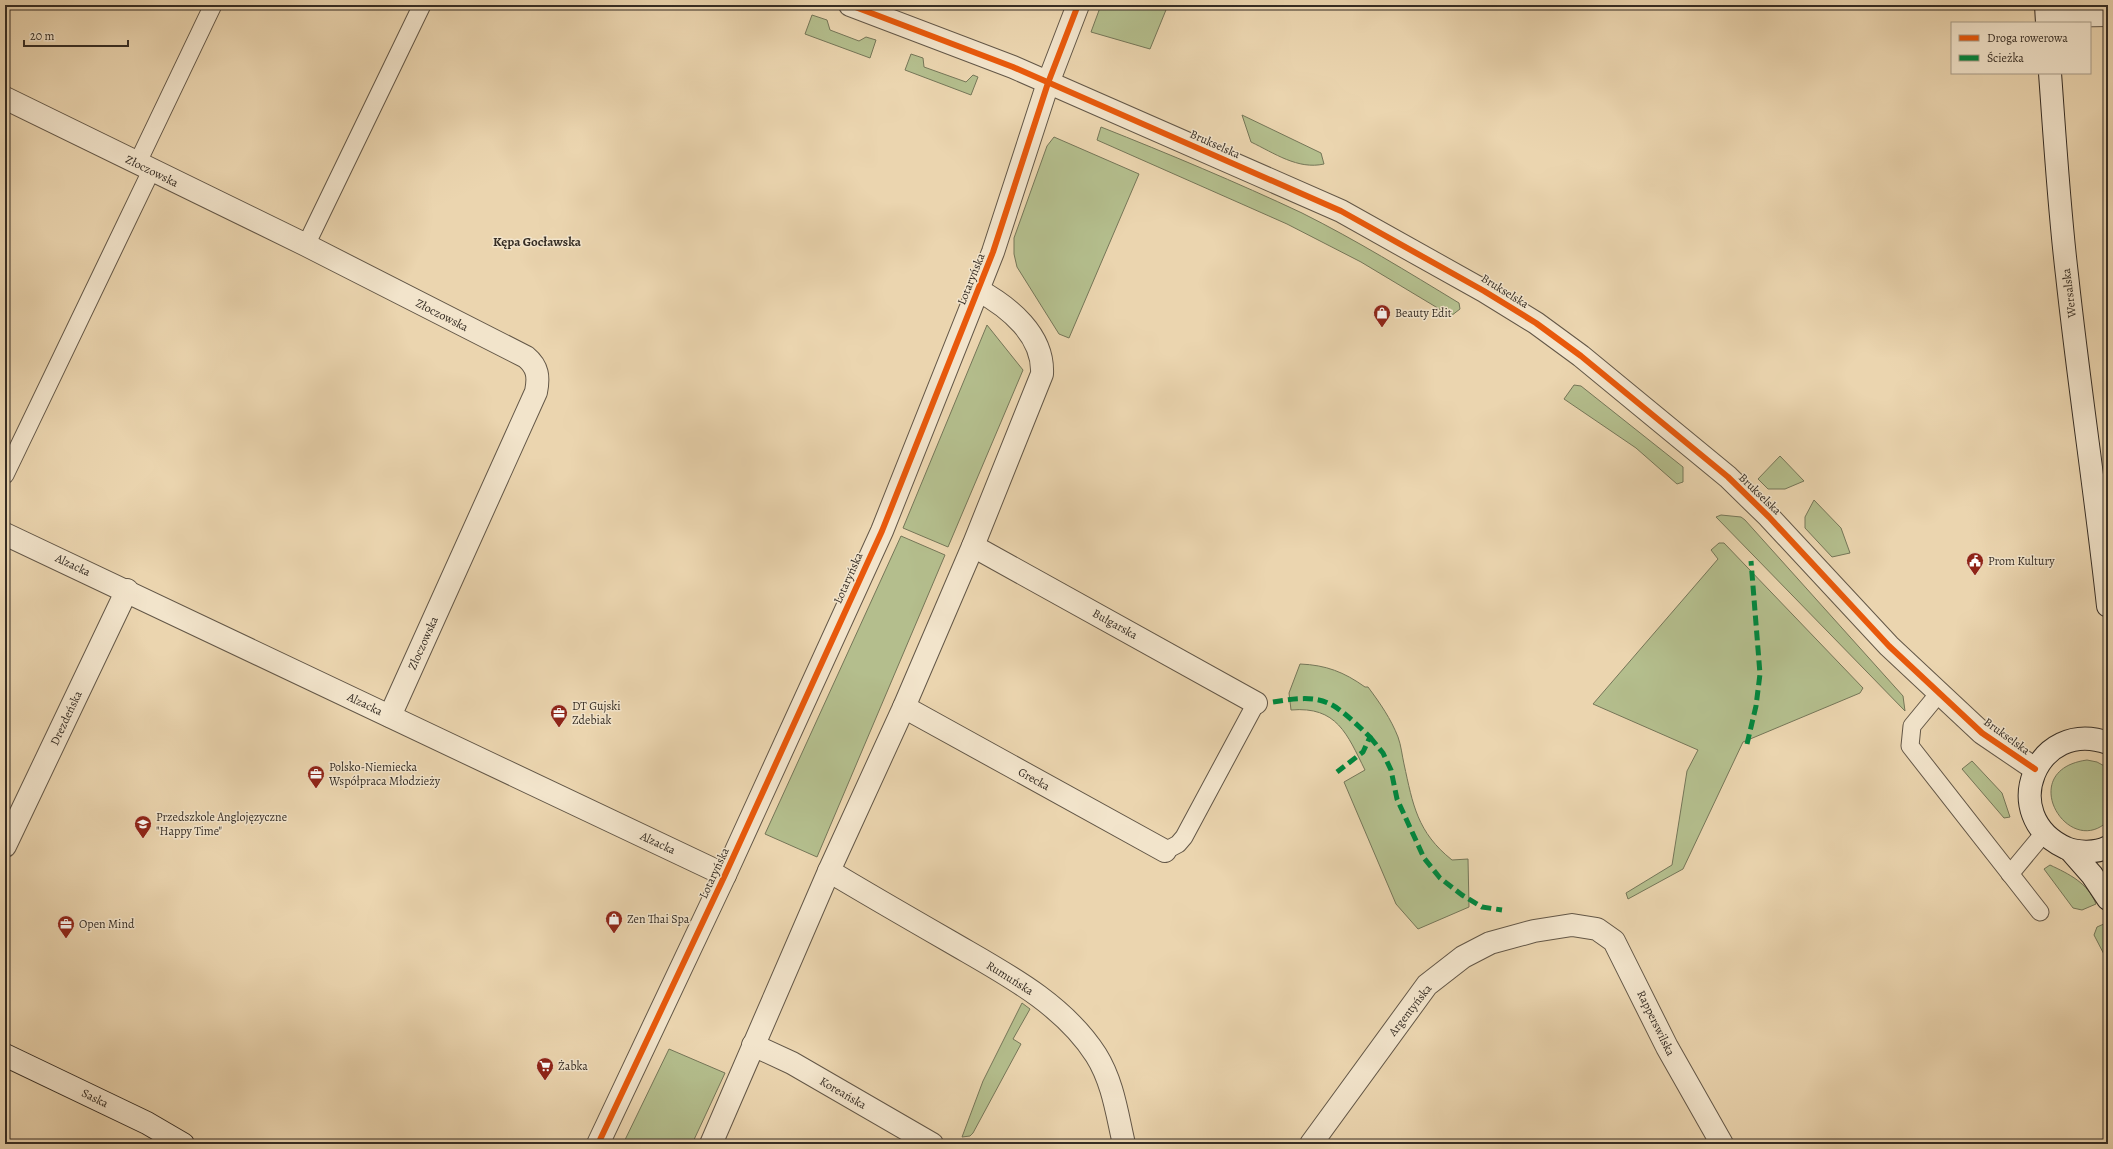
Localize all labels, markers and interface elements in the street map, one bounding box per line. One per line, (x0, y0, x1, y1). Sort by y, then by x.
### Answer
scale bar (24, 22, 128, 48)
legend (1951, 22, 2091, 74)
text: 20 m (30, 28, 54, 44)
text: Droga rowerowa (1987, 30, 2068, 46)
text: Ścieżka (1987, 50, 2024, 66)
street label: Brukselska (1187, 126, 1243, 162)
street label: Złoczowska (123, 151, 181, 191)
district label: Kępa Gocławska (493, 233, 582, 250)
street label: Lotaryńska (953, 250, 989, 307)
street label: Wersalska (2058, 267, 2080, 320)
street label: Brukselska (1478, 270, 1532, 312)
street label: Złoczowska (413, 295, 471, 335)
shop icon: Beauty Edit (1372, 303, 1392, 328)
place label: Beauty Edit (1395, 305, 1452, 321)
street label: Brukselska (1735, 470, 1785, 519)
street label: Alzacka (52, 549, 94, 580)
street label: Lotaryńska (830, 549, 867, 606)
public building icon: Prom Kultury (1965, 551, 1985, 576)
place label: Prom Kultury (1988, 553, 2055, 569)
street label: Bułgarska (1090, 605, 1141, 643)
street label: Złoczowska (404, 613, 442, 672)
street label: Drezdeńska (46, 688, 86, 748)
street label: Alzacka (344, 688, 386, 720)
place label: DT Gujski Zdebiak (572, 698, 621, 728)
office icon: DT Gujski Zdebiak (549, 703, 569, 728)
street label: Brukselska (1981, 714, 2034, 758)
place label: Polsko-Niemiecka Współpraca Młodzieży (328, 759, 441, 789)
office icon: Polsko-Niemiecka Współpraca Młodzieży (306, 764, 326, 789)
street label: Grecka (1015, 764, 1053, 794)
place label: Przedszkole Anglojęzyczne "Happy Time" (156, 809, 287, 839)
school or university icon: Przedszkole Anglojęzyczne "Happy Time" (133, 814, 153, 839)
street label: Alzacka (637, 827, 679, 858)
street label: Lotaryńska (695, 844, 733, 901)
shop icon: Zen Thai Spa (604, 909, 624, 934)
place label: Zen Thai Spa (627, 911, 690, 927)
office icon: Open Mind (56, 914, 76, 939)
place label: Open Mind (79, 916, 135, 932)
street label: Rumuńska (983, 957, 1037, 999)
street label: Argentyńska (1384, 981, 1435, 1040)
street label: Rapperswilska (1633, 988, 1679, 1059)
supermarket icon: Żabka (535, 1056, 555, 1081)
place label: Żabka (558, 1058, 588, 1074)
street label: Koreańska (817, 1073, 870, 1113)
street label: Saska (79, 1085, 111, 1111)

